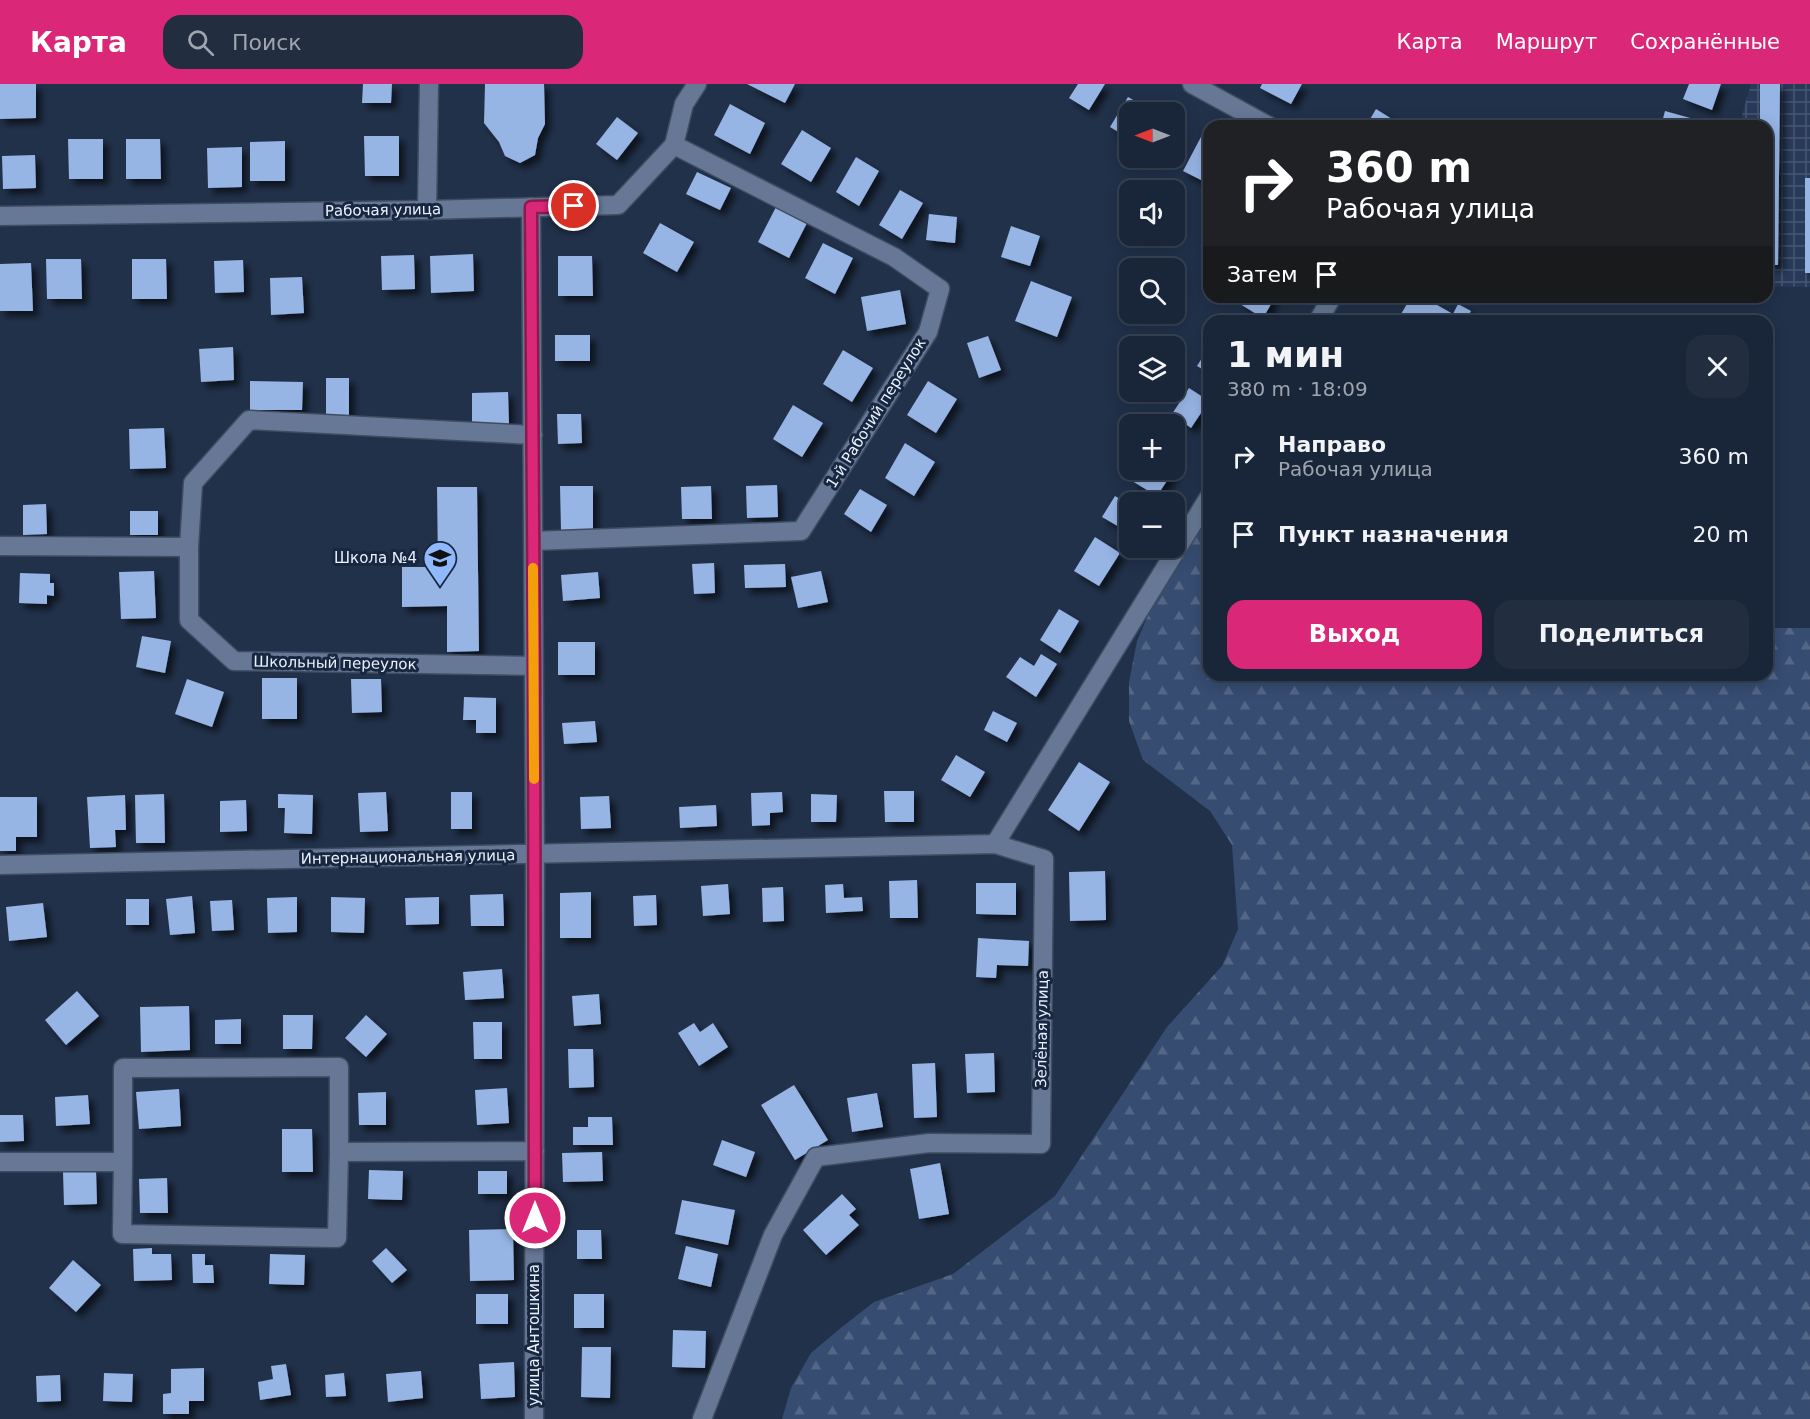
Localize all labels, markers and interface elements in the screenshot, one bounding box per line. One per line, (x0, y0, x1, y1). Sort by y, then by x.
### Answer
search box (163, 15, 583, 69)
text: Карта (30, 26, 127, 59)
icon: search (184, 26, 217, 59)
text: Поиск (232, 30, 302, 55)
text: Карта (1397, 30, 1463, 54)
text: Маршрут (1496, 30, 1597, 54)
text: Сохранённые (1630, 30, 1780, 54)
north arrow (1119, 102, 1185, 168)
map controls (1119, 102, 1185, 558)
text: 360 m (1326, 143, 1472, 192)
icon: right (1227, 144, 1305, 222)
pin (548, 180, 599, 231)
button: sound (1119, 180, 1185, 246)
icon: arrive (557, 189, 590, 222)
text: Рабочая улица (1326, 193, 1535, 224)
street label: Рабочая улица (325, 200, 441, 220)
button: search (1119, 258, 1185, 324)
icon: arrive (1310, 258, 1343, 291)
text: Затем (1227, 262, 1298, 287)
text: 1 мин (1227, 334, 1344, 375)
street label: 1-й Рабочий переулок (822, 335, 930, 491)
button: close (1686, 335, 1749, 398)
button: layers (1119, 336, 1185, 402)
text: 380 m · 18:09 (1227, 377, 1368, 401)
button: + (1119, 414, 1185, 480)
text: Направо (1278, 432, 1386, 457)
icon: right (1227, 440, 1260, 473)
text: 360 m (1679, 444, 1749, 469)
text: Рабочая улица (1278, 457, 1433, 481)
button: − (1119, 492, 1185, 558)
icon: arrive (1227, 518, 1260, 551)
text: Пункт назначения (1278, 522, 1509, 547)
text: 20 m (1693, 522, 1749, 547)
school or university icon: Школа №4 (422, 540, 458, 587)
place label: Школа №4 (334, 549, 417, 567)
button: Выход (1227, 600, 1482, 669)
button: Поделиться (1494, 600, 1749, 669)
street label: Школьный переулок (253, 653, 417, 673)
street label: Интернациональная улица (301, 846, 515, 868)
street label: Зелёная улица (1032, 970, 1052, 1088)
position arrow (503, 1186, 567, 1250)
street label: улица Антошкина (525, 1264, 543, 1406)

